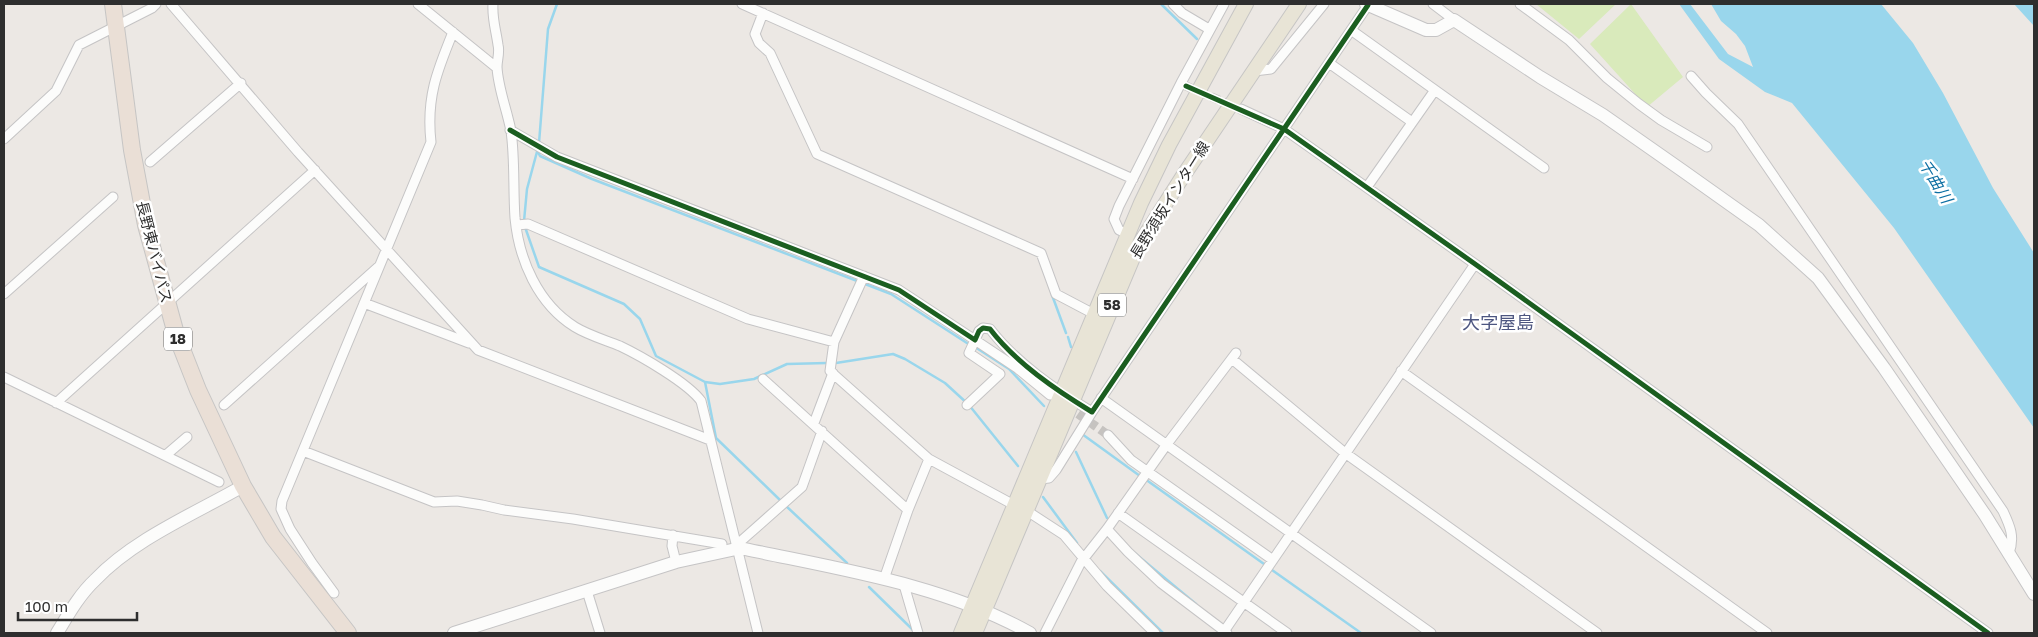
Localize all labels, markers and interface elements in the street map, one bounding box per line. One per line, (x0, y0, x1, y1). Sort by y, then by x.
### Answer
street label: 長野須坂インター線 (1126, 137, 1213, 261)
water label: 千曲川 (1915, 155, 1958, 208)
street label: 長野東バイパス (134, 199, 176, 305)
road number: 58 (1098, 294, 1126, 316)
district label: 大字屋島 (1462, 311, 1534, 333)
road number: 18 (164, 328, 192, 350)
scale bar (18, 590, 136, 622)
text: 100 m (25, 597, 68, 615)

